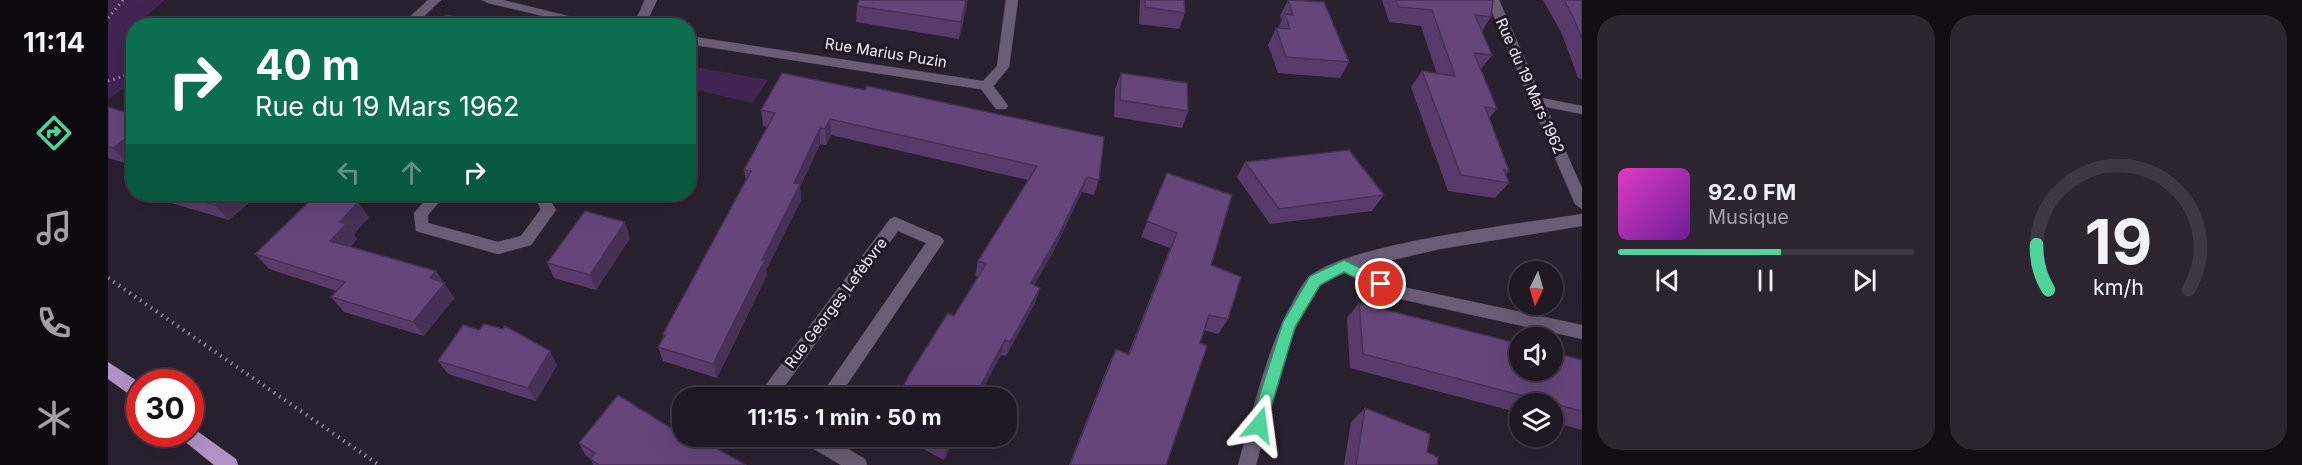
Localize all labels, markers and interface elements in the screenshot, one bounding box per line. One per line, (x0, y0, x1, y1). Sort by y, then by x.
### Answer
street label: Rue du 19 Mars 1962 (1492, 15, 1569, 157)
text: 11:14 (23, 26, 85, 59)
street label: Rue Marius Puzin (824, 33, 948, 72)
text: 40 m (255, 39, 360, 90)
icon: right (156, 42, 234, 120)
text: Rue du 19 Mars 1962 (255, 90, 520, 123)
icon: directions (33, 112, 75, 154)
icon: left (332, 156, 365, 189)
icon: ahead (395, 156, 428, 189)
icon: right (458, 156, 491, 189)
text: 92.0 FM (1708, 179, 1796, 205)
text: 19 (2085, 204, 2152, 279)
text: Musique (1708, 205, 1789, 229)
icon: music (33, 207, 75, 249)
street label: Rue Georges Lefèbvre (780, 234, 891, 372)
pin (1355, 258, 1406, 309)
north arrow (1509, 261, 1563, 315)
map controls (1509, 261, 1563, 447)
icon: previous (1651, 264, 1684, 297)
icon: pause (1749, 264, 1782, 297)
icon: next (1848, 264, 1881, 297)
icon: arrive (1364, 267, 1397, 300)
text: km/h (2093, 274, 2144, 300)
icon: phone (33, 302, 75, 344)
button: sound (1509, 327, 1563, 381)
speed limit sign: 30 (126, 369, 204, 447)
position arrow (1227, 393, 1291, 457)
button: layers (1509, 393, 1563, 447)
icon: climate (33, 397, 75, 439)
text: 11:15 · 1 min · 50 m (747, 404, 942, 430)

